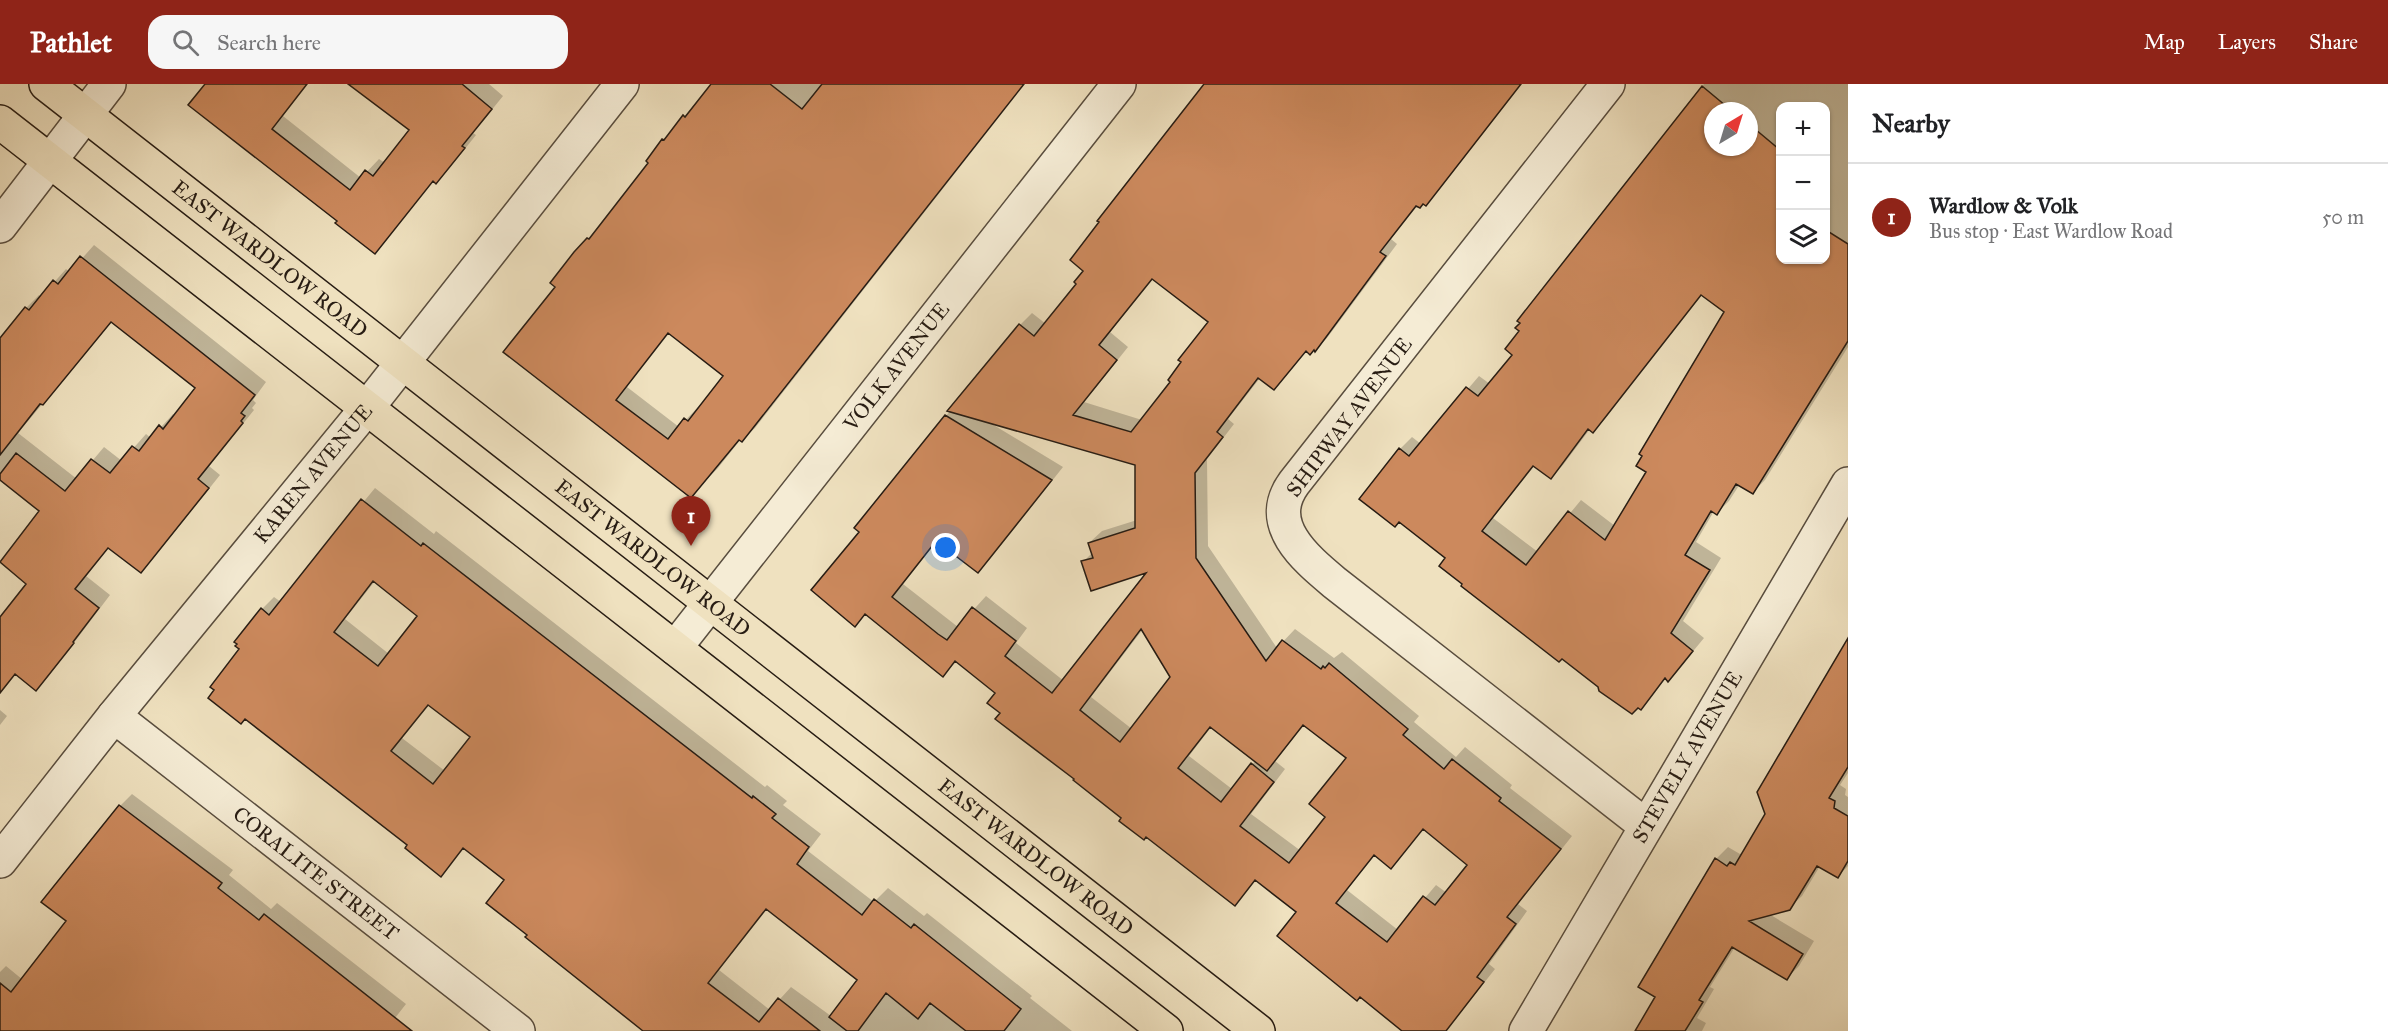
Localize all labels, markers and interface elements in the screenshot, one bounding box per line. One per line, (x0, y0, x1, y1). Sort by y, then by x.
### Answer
search box (148, 15, 568, 69)
text: Pathlet (30, 25, 112, 60)
icon: search (169, 26, 202, 59)
text: Search here (217, 29, 321, 56)
text: Map (2144, 29, 2185, 55)
text: Layers (2218, 29, 2276, 55)
text: Share (2309, 29, 2358, 55)
north arrow (1704, 102, 1758, 156)
map controls (1776, 102, 1830, 264)
button: + (1776, 102, 1830, 156)
text: Nearby (1872, 107, 1950, 139)
button: − (1776, 156, 1830, 210)
street label: EAST WARDLOW ROAD (167, 174, 373, 343)
text: Wardlow & Volk (1929, 192, 2078, 219)
text: 1 (1888, 205, 1895, 229)
text: 50 m (2322, 205, 2364, 229)
button: layers (1776, 210, 1830, 264)
text: Bus stop · East Wardlow Road (1929, 219, 2173, 243)
street label: VOLK AVENUE (837, 297, 955, 437)
street label: SHIPWAY AVENUE (1280, 332, 1418, 502)
street label: KAREN AVENUE (248, 399, 378, 549)
street label: EAST WARDLOW ROAD (550, 474, 756, 643)
pin: 1 (672, 496, 710, 546)
your location (931, 533, 960, 562)
street label: STEVELY AVENUE (1627, 666, 1748, 848)
street label: EAST WARDLOW ROAD (933, 773, 1139, 942)
street label: CORALITE STREET (228, 801, 404, 946)

